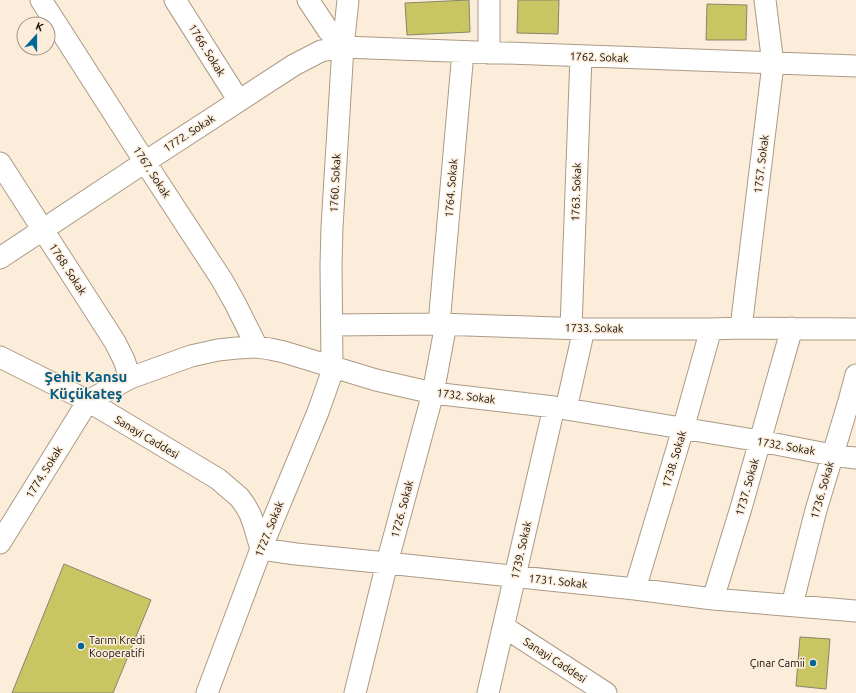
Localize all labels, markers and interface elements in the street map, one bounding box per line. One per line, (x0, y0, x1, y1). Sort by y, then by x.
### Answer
north arrow (16, 16, 56, 56)
text: K (34, 20, 46, 34)
street label: 1766. Sokak (186, 22, 228, 79)
street label: 1762. Sokak (569, 50, 629, 64)
street label: 1772. Sokak (161, 112, 217, 154)
street label: 1757. Sokak (751, 134, 771, 194)
street label: 1767. Sokak (131, 144, 173, 200)
street label: 1760. Sokak (327, 153, 343, 213)
street label: 1764. Sokak (442, 158, 460, 218)
street label: 1763. Sokak (569, 162, 583, 222)
street label: 1768. Sokak (47, 241, 89, 297)
street label: 1733. Sokak (564, 321, 624, 335)
district label: Şehit Kansu Küçükateş (45, 368, 127, 403)
street label: 1732. Sokak (436, 386, 496, 406)
street label: Sanayi Caddesi (113, 413, 181, 461)
street label: 1738. Sokak (660, 429, 688, 489)
street label: 1732. Sokak (756, 435, 817, 457)
street label: 1774. Sokak (23, 443, 65, 500)
street label: 1737. Sokak (733, 457, 761, 517)
street label: 1736. Sokak (808, 460, 836, 520)
street label: 1726. Sokak (389, 479, 416, 539)
street label: 1727. Sokak (252, 499, 286, 559)
street label: 1739. Sokak (509, 519, 534, 580)
street label: 1731. Sokak (528, 572, 588, 590)
place label: Tarım Kredi Kooperatifi (89, 634, 145, 659)
street label: Sanayi Caddesi (521, 635, 589, 685)
marker: Tarım Kredi Kooperatifi (76, 641, 86, 651)
place label: Çınar Camii (750, 657, 805, 669)
marker: Çınar Camii (808, 658, 818, 668)

